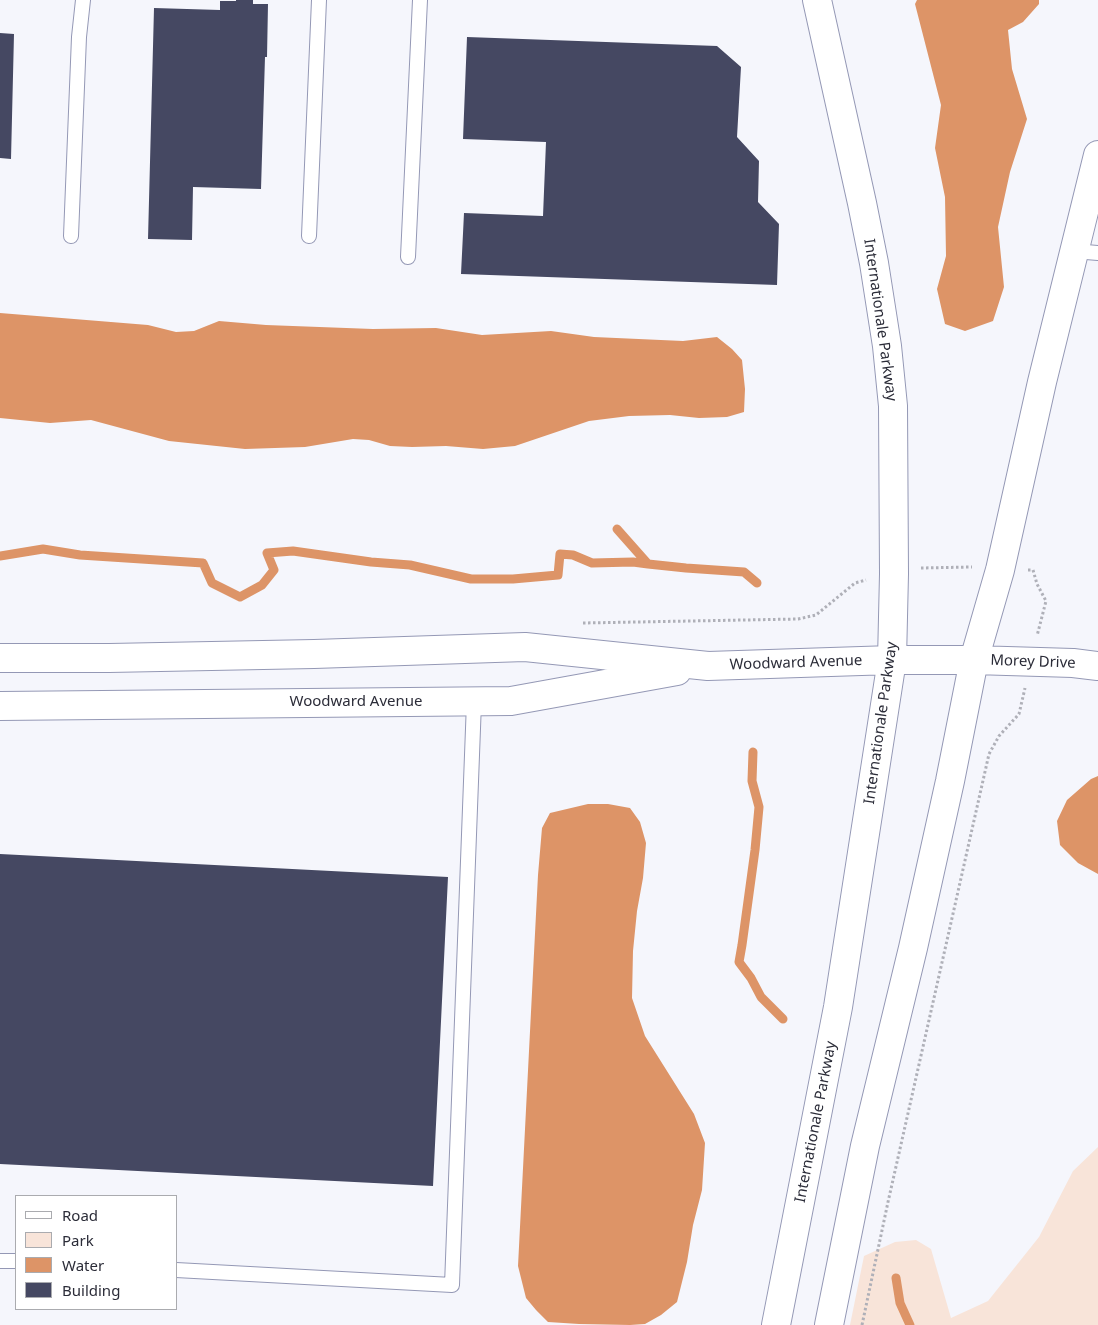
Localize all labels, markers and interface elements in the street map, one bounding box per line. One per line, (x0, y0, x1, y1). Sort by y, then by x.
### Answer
street label: Internationale Parkway (860, 238, 900, 402)
street label: Internationale Parkway (861, 641, 901, 805)
street label: Woodward Avenue (729, 652, 863, 674)
street label: Morey Drive (990, 652, 1076, 672)
street label: Woodward Avenue (290, 693, 422, 711)
street label: Internationale Parkway (792, 1040, 840, 1204)
legend (15, 1195, 178, 1310)
text: Road (62, 1205, 98, 1225)
text: Park (62, 1230, 94, 1250)
text: Water (62, 1255, 104, 1275)
text: Building (62, 1280, 120, 1300)

